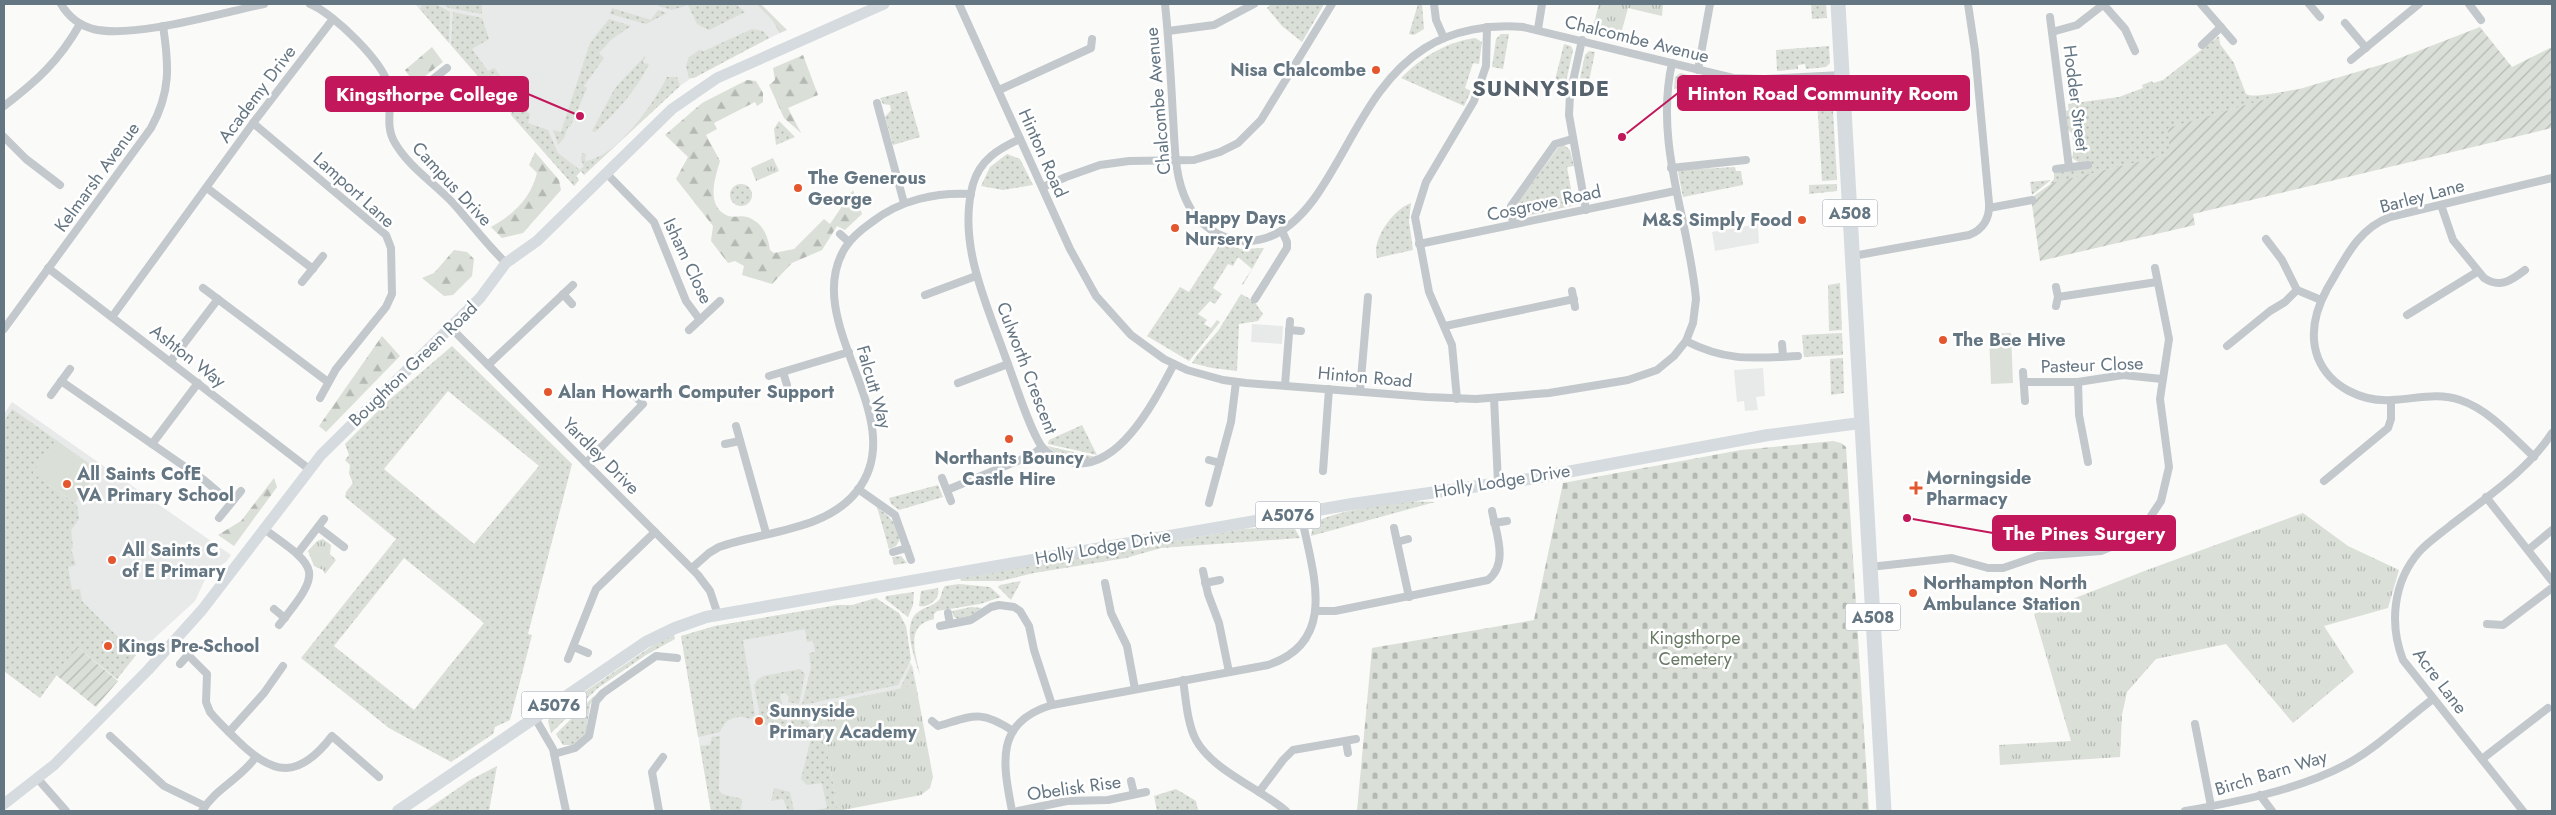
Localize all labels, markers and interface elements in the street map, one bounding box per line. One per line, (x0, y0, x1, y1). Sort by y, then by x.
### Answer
street label: Chalcombe Avenue (1562, 8, 1712, 70)
street label: Chalcombe Avenue (1139, 26, 1177, 176)
street label: Academy Drive (212, 40, 302, 148)
street label: Hodder Street (2057, 43, 2096, 153)
place label: Nisa Chalcombe (1230, 57, 1366, 83)
marker: Nisa Chalcombe (1370, 64, 1382, 76)
district label: SUNNYSIDE (1472, 72, 1610, 104)
callout: Hinton Road Community Room (1678, 76, 1969, 110)
callout: Kingsthorpe College (326, 77, 528, 111)
text: Hinton Road Community Room (1688, 80, 1958, 107)
text: Kingsthorpe College (336, 81, 518, 108)
street label: Hinton Road (1012, 104, 1074, 202)
street label: Kelmarsh Avenue (48, 117, 146, 237)
street label: Campus Drive (406, 136, 498, 232)
street label: Lamport Lane (307, 146, 401, 234)
place label: The Generous George (808, 165, 926, 212)
street label: Barley Lane (2377, 172, 2467, 220)
street label: Cosgrove Road (1484, 178, 1604, 228)
marker: The Generous George (792, 182, 804, 194)
road number: A508 (1822, 200, 1878, 227)
place label: Happy Days Nursery (1185, 205, 1286, 252)
place label: M&S Simply Food (1642, 207, 1792, 233)
street label: Isham Close (657, 214, 719, 308)
marker: M&S Simply Food (1796, 214, 1808, 226)
marker: Happy Days Nursery (1169, 222, 1181, 234)
street label: Boughton Green Road (343, 296, 483, 432)
street label: Culworth Crescent (990, 298, 1064, 438)
street label: Ashton Way (144, 318, 232, 394)
place label: The Bee Hive (1953, 327, 2066, 353)
marker: The Bee Hive (1937, 334, 1949, 346)
street label: Falcutt Way (850, 342, 898, 432)
street label: Pasteur Close (2040, 350, 2144, 380)
street label: Hinton Road (1317, 360, 1413, 394)
place label: Alan Howarth Computer Support (557, 379, 834, 405)
marker: Alan Howarth Computer Support (542, 386, 554, 398)
street label: Yardley Drive (556, 411, 646, 501)
marker: Northants Bouncy Castle Hire (1003, 433, 1015, 445)
place label: Northants Bouncy Castle Hire (934, 445, 1084, 492)
street label: Holly Lodge Drive (1432, 457, 1572, 505)
place label: All Saints CofE VA Primary School (76, 461, 234, 508)
place label: Morningside Pharmacy (1926, 465, 2031, 512)
marker: All Saints CofE VA Primary School (61, 478, 73, 490)
marker: Morningside Pharmacy (1910, 482, 1922, 494)
road number: A5076 (1256, 502, 1320, 528)
callout: The Pines Surgery (1993, 516, 2175, 550)
text: The Pines Surgery (2003, 520, 2166, 547)
street label: Holly Lodge Drive (1033, 522, 1173, 572)
place label: All Saints C of E Primary (121, 537, 226, 584)
marker: All Saints C of E Primary (106, 554, 118, 566)
place label: Northampton North Ambulance Station (1922, 570, 2087, 617)
marker: Northampton North Ambulance Station (1907, 587, 1919, 599)
road number: A508 (1846, 604, 1900, 630)
park label: Kingsthorpe Cemetery (1649, 625, 1741, 672)
place label: Kings Pre-School (118, 633, 259, 659)
marker: Kings Pre-School (102, 640, 114, 652)
street label: Acre Lane (2407, 643, 2473, 719)
road number: A5076 (522, 692, 586, 718)
place label: Sunnyside Primary Academy (769, 698, 917, 745)
marker: Sunnyside Primary Academy (753, 715, 765, 727)
street label: Birch Barn Way (2212, 744, 2330, 802)
street label: Obelisk Rise (1025, 769, 1123, 807)

